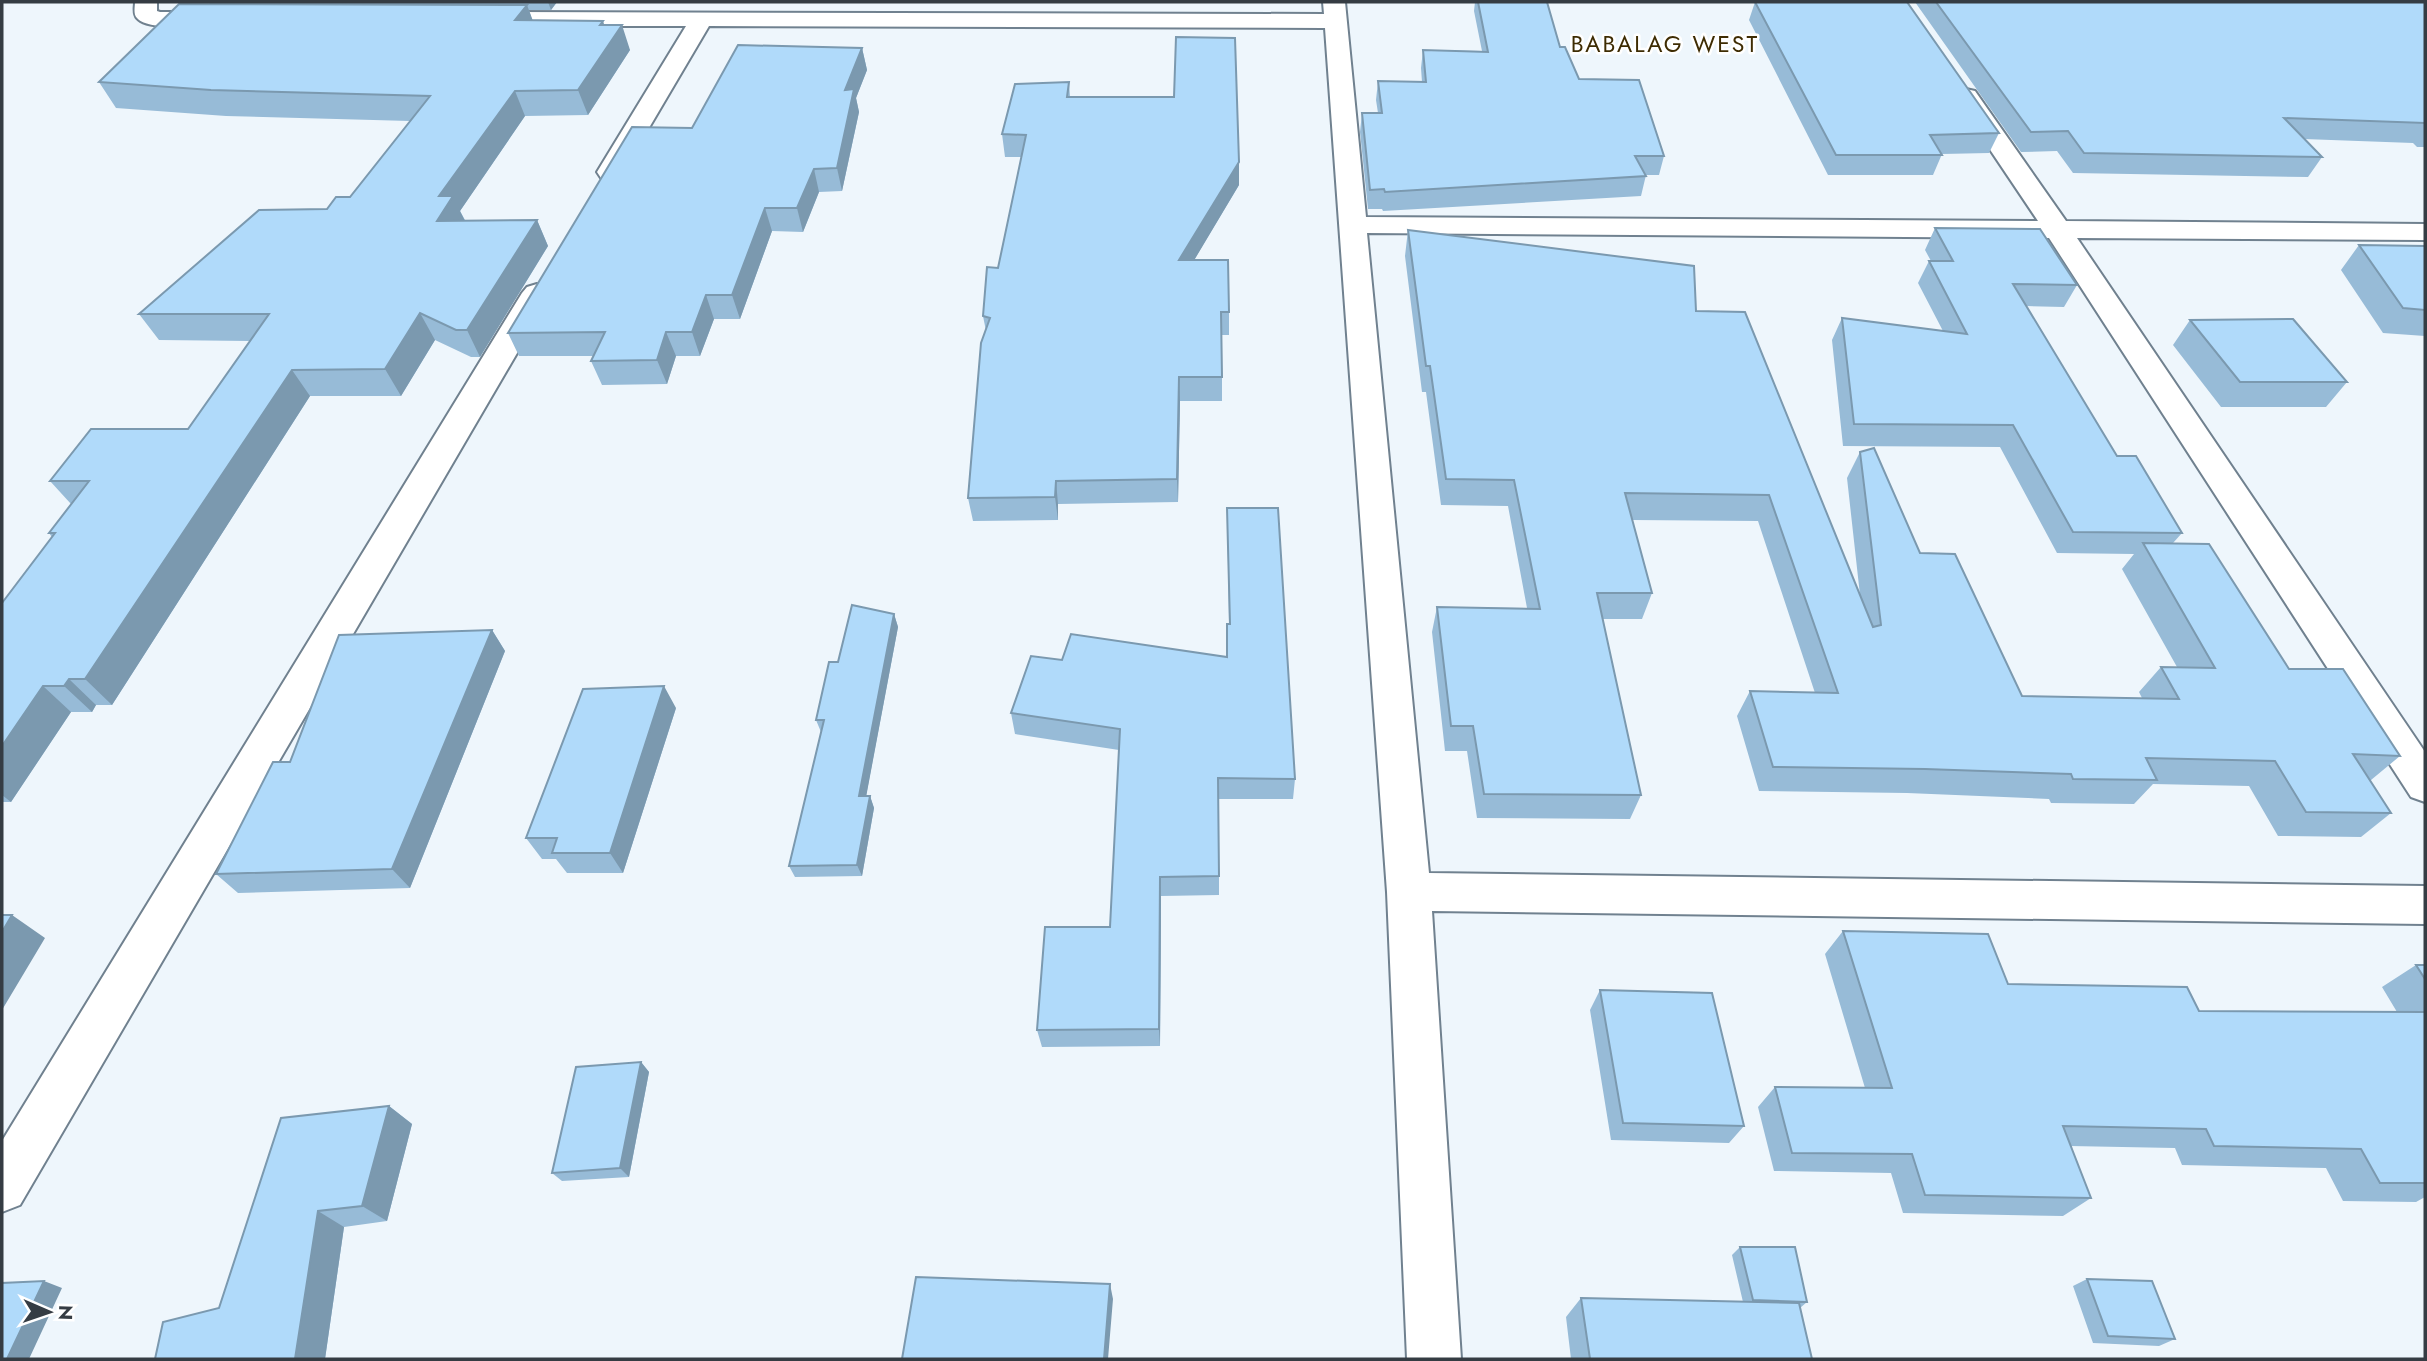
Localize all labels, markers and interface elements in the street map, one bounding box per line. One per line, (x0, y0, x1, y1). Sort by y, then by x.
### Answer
district label: BABALAG WEST (1571, 27, 1759, 61)
north arrow (14, 1277, 84, 1347)
text: N (52, 1305, 79, 1321)

